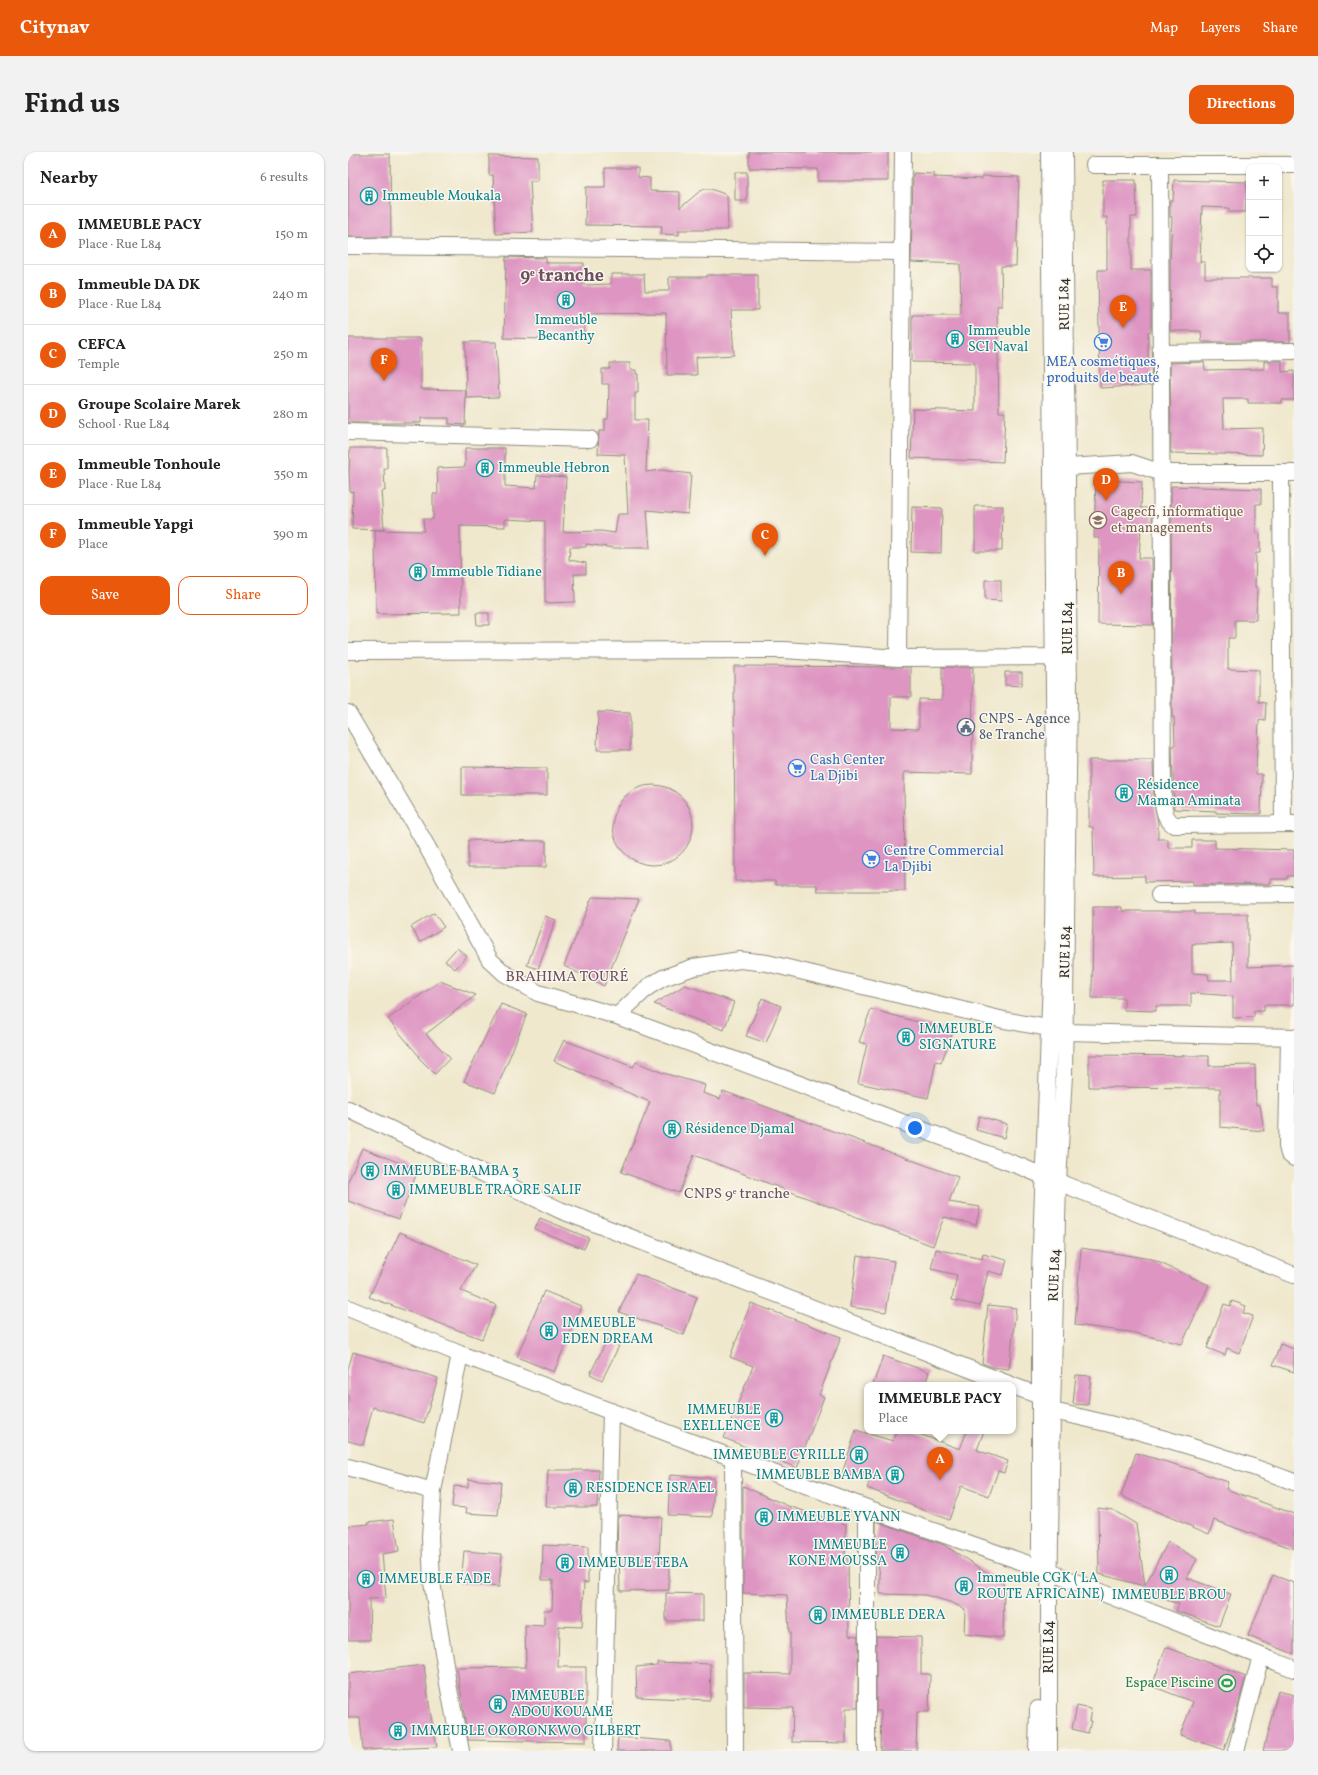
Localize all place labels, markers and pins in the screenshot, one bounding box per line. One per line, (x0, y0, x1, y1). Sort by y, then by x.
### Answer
building icon: Immeuble Moukala (359, 186, 379, 206)
place label: Immeuble Moukala (382, 187, 501, 206)
building icon: Immeuble Becanthy (556, 290, 576, 310)
pin: E (1110, 295, 1136, 328)
place label: Immeuble Becanthy (535, 311, 598, 346)
place label: Immeuble SCI Naval (968, 322, 1031, 357)
building icon: Immeuble SCI Naval (945, 329, 965, 349)
supermarket icon: MEA cosmétiques, produits de beauté (1093, 332, 1113, 352)
pin: F (371, 348, 397, 381)
place label: MEA cosmétiques, produits de beauté (1046, 353, 1160, 388)
building icon: Immeuble Hebron (475, 458, 495, 478)
place label: Immeuble Hebron (498, 459, 610, 478)
pin: D (1093, 468, 1119, 501)
place label: Cagecfi, informatique et managements (1111, 503, 1244, 538)
school or university icon: Cagecfi, informatique et managements (1088, 510, 1108, 530)
pin: C (752, 523, 778, 556)
pin: B (1108, 561, 1134, 594)
building icon: Immeuble Tidiane (408, 562, 428, 582)
place label: Immeuble Tidiane (431, 563, 542, 582)
place label: CNPS - Agence 8e Tranche (979, 710, 1071, 745)
public building icon: CNPS - Agence 8e Tranche (956, 717, 976, 737)
place label: Cash Center La Djibi (810, 751, 885, 786)
supermarket icon: Cash Center La Djibi (787, 758, 807, 778)
place label: Résidence Maman Aminata (1137, 776, 1241, 811)
building icon: Résidence Maman Aminata (1114, 783, 1134, 803)
place label: Centre Commercial La Djibi (884, 842, 1004, 877)
supermarket icon: Centre Commercial La Djibi (861, 849, 881, 869)
place label: IMMEUBLE SIGNATURE (919, 1020, 997, 1055)
building icon: IMMEUBLE SIGNATURE (896, 1027, 916, 1047)
building icon: Résidence Djamal (662, 1119, 682, 1139)
place label: Résidence Djamal (685, 1120, 794, 1139)
building icon: IMMEUBLE BAMBA 3 (360, 1161, 380, 1181)
place label: IMMEUBLE BAMBA 3 (383, 1162, 519, 1181)
building icon: IMMEUBLE TRAORE SALIF (386, 1180, 406, 1200)
place label: IMMEUBLE TRAORE SALIF (409, 1181, 582, 1200)
place label: IMMEUBLE EDEN DREAM (562, 1314, 653, 1349)
building icon: IMMEUBLE EDEN DREAM (539, 1321, 559, 1341)
place label: IMMEUBLE EXELLENCE (683, 1401, 761, 1436)
building icon: IMMEUBLE EXELLENCE (764, 1408, 784, 1428)
building icon: IMMEUBLE CYRILLE (849, 1445, 869, 1465)
place label: IMMEUBLE CYRILLE (713, 1446, 846, 1465)
pin: A (927, 1447, 953, 1480)
building icon: IMMEUBLE BAMBA (885, 1465, 905, 1485)
place label: IMMEUBLE BAMBA (756, 1466, 882, 1485)
building icon: RESIDENCE ISRAEL (563, 1478, 583, 1498)
place label: RESIDENCE ISRAEL (586, 1479, 715, 1498)
building icon: IMMEUBLE YVANN (754, 1507, 774, 1527)
place label: IMMEUBLE YVANN (777, 1508, 900, 1527)
place label: IMMEUBLE KONE MOUSSA (788, 1536, 887, 1571)
building icon: IMMEUBLE KONE MOUSSA (890, 1543, 910, 1563)
building icon: IMMEUBLE TEBA (555, 1553, 575, 1573)
place label: IMMEUBLE TEBA (578, 1554, 689, 1573)
building icon: IMMEUBLE BROU (1159, 1565, 1179, 1585)
building icon: IMMEUBLE FADE (356, 1569, 376, 1589)
place label: Immeuble CGK ( LA ROUTE AFRICAINE) (977, 1569, 1104, 1604)
place label: IMMEUBLE FADE (379, 1570, 491, 1589)
building icon: Immeuble CGK ( LA ROUTE AFRICAINE) (954, 1576, 974, 1596)
place label: IMMEUBLE BROU (1112, 1586, 1226, 1605)
building icon: IMMEUBLE DERA (808, 1605, 828, 1625)
place label: IMMEUBLE DERA (831, 1606, 946, 1625)
sports icon: Espace Piscine (1217, 1673, 1237, 1693)
place label: Espace Piscine (1125, 1674, 1214, 1693)
place label: IMMEUBLE ADOU KOUAME (511, 1687, 613, 1722)
building icon: IMMEUBLE ADOU KOUAME (488, 1694, 508, 1714)
building icon: IMMEUBLE OKORONKWO GILBERT (388, 1721, 408, 1741)
place label: IMMEUBLE OKORONKWO GILBERT (411, 1722, 641, 1741)

